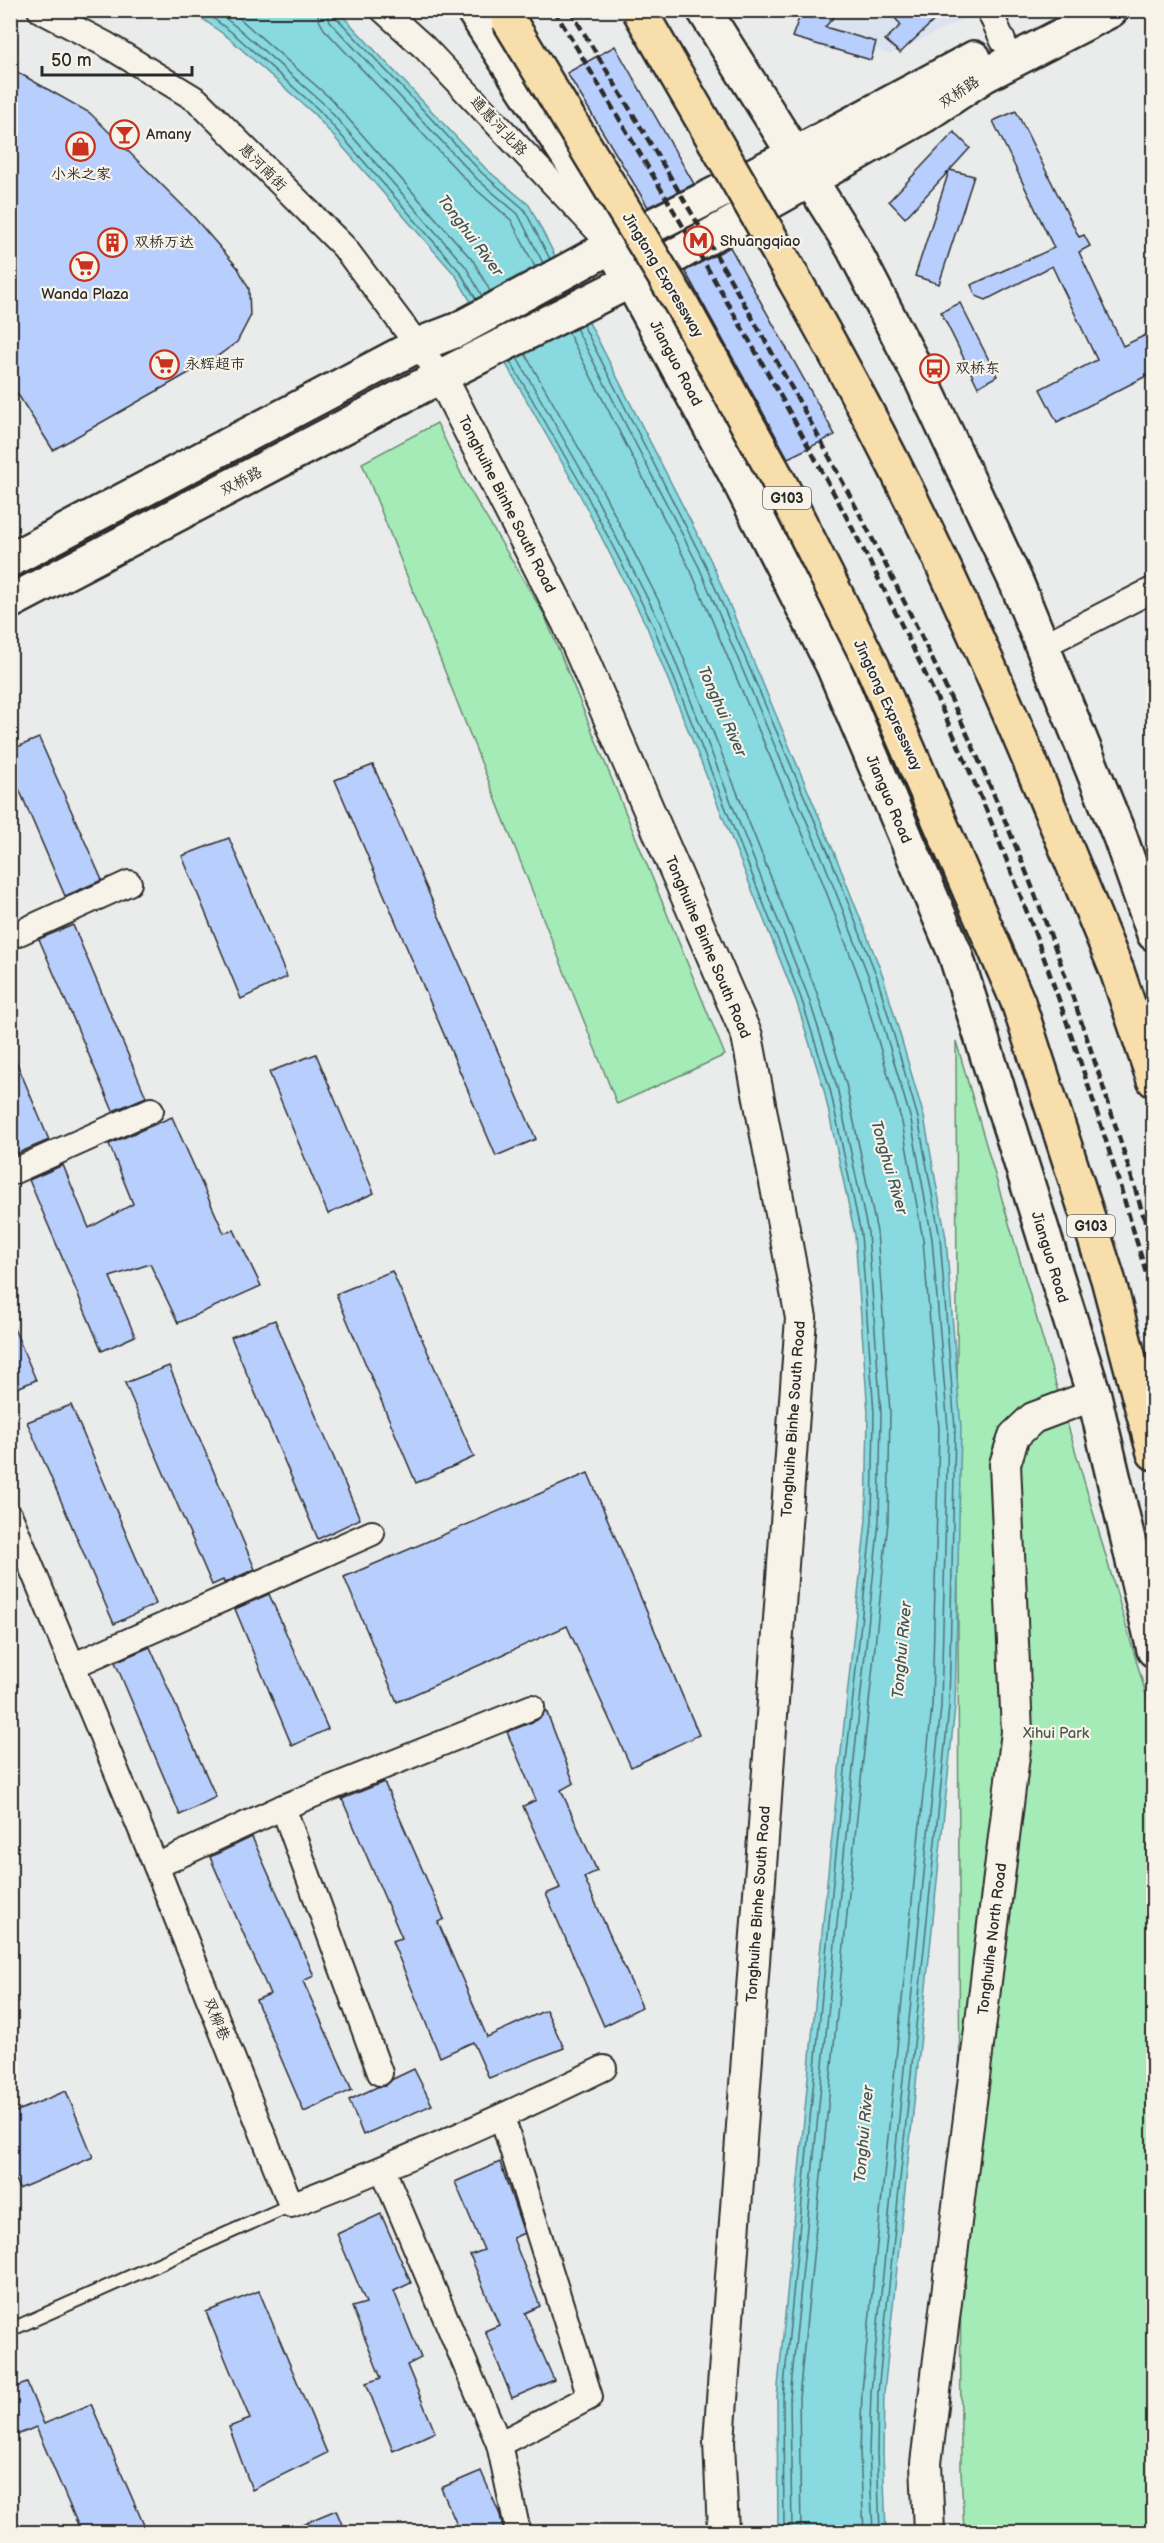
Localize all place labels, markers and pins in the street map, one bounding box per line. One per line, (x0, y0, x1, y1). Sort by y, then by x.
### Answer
bar icon: Amany (109, 118, 141, 150)
place label: Amany (146, 125, 192, 144)
shop icon: 小米之家 (65, 131, 97, 163)
place label: 小米之家 (51, 165, 111, 184)
metro station icon: Shuangqiao (683, 225, 715, 257)
building icon: 双桥万达 (97, 226, 129, 258)
place label: Shuangqiao (720, 232, 801, 251)
place label: 双桥万达 (134, 233, 194, 252)
supermarket icon: Wanda Plaza (69, 251, 101, 283)
place label: Wanda Plaza (41, 285, 129, 304)
supermarket icon: 永辉超市 (148, 348, 180, 380)
bus stop icon: 双桥东 (918, 352, 950, 384)
place label: 永辉超市 (185, 355, 245, 374)
place label: 双桥东 (955, 359, 1000, 378)

